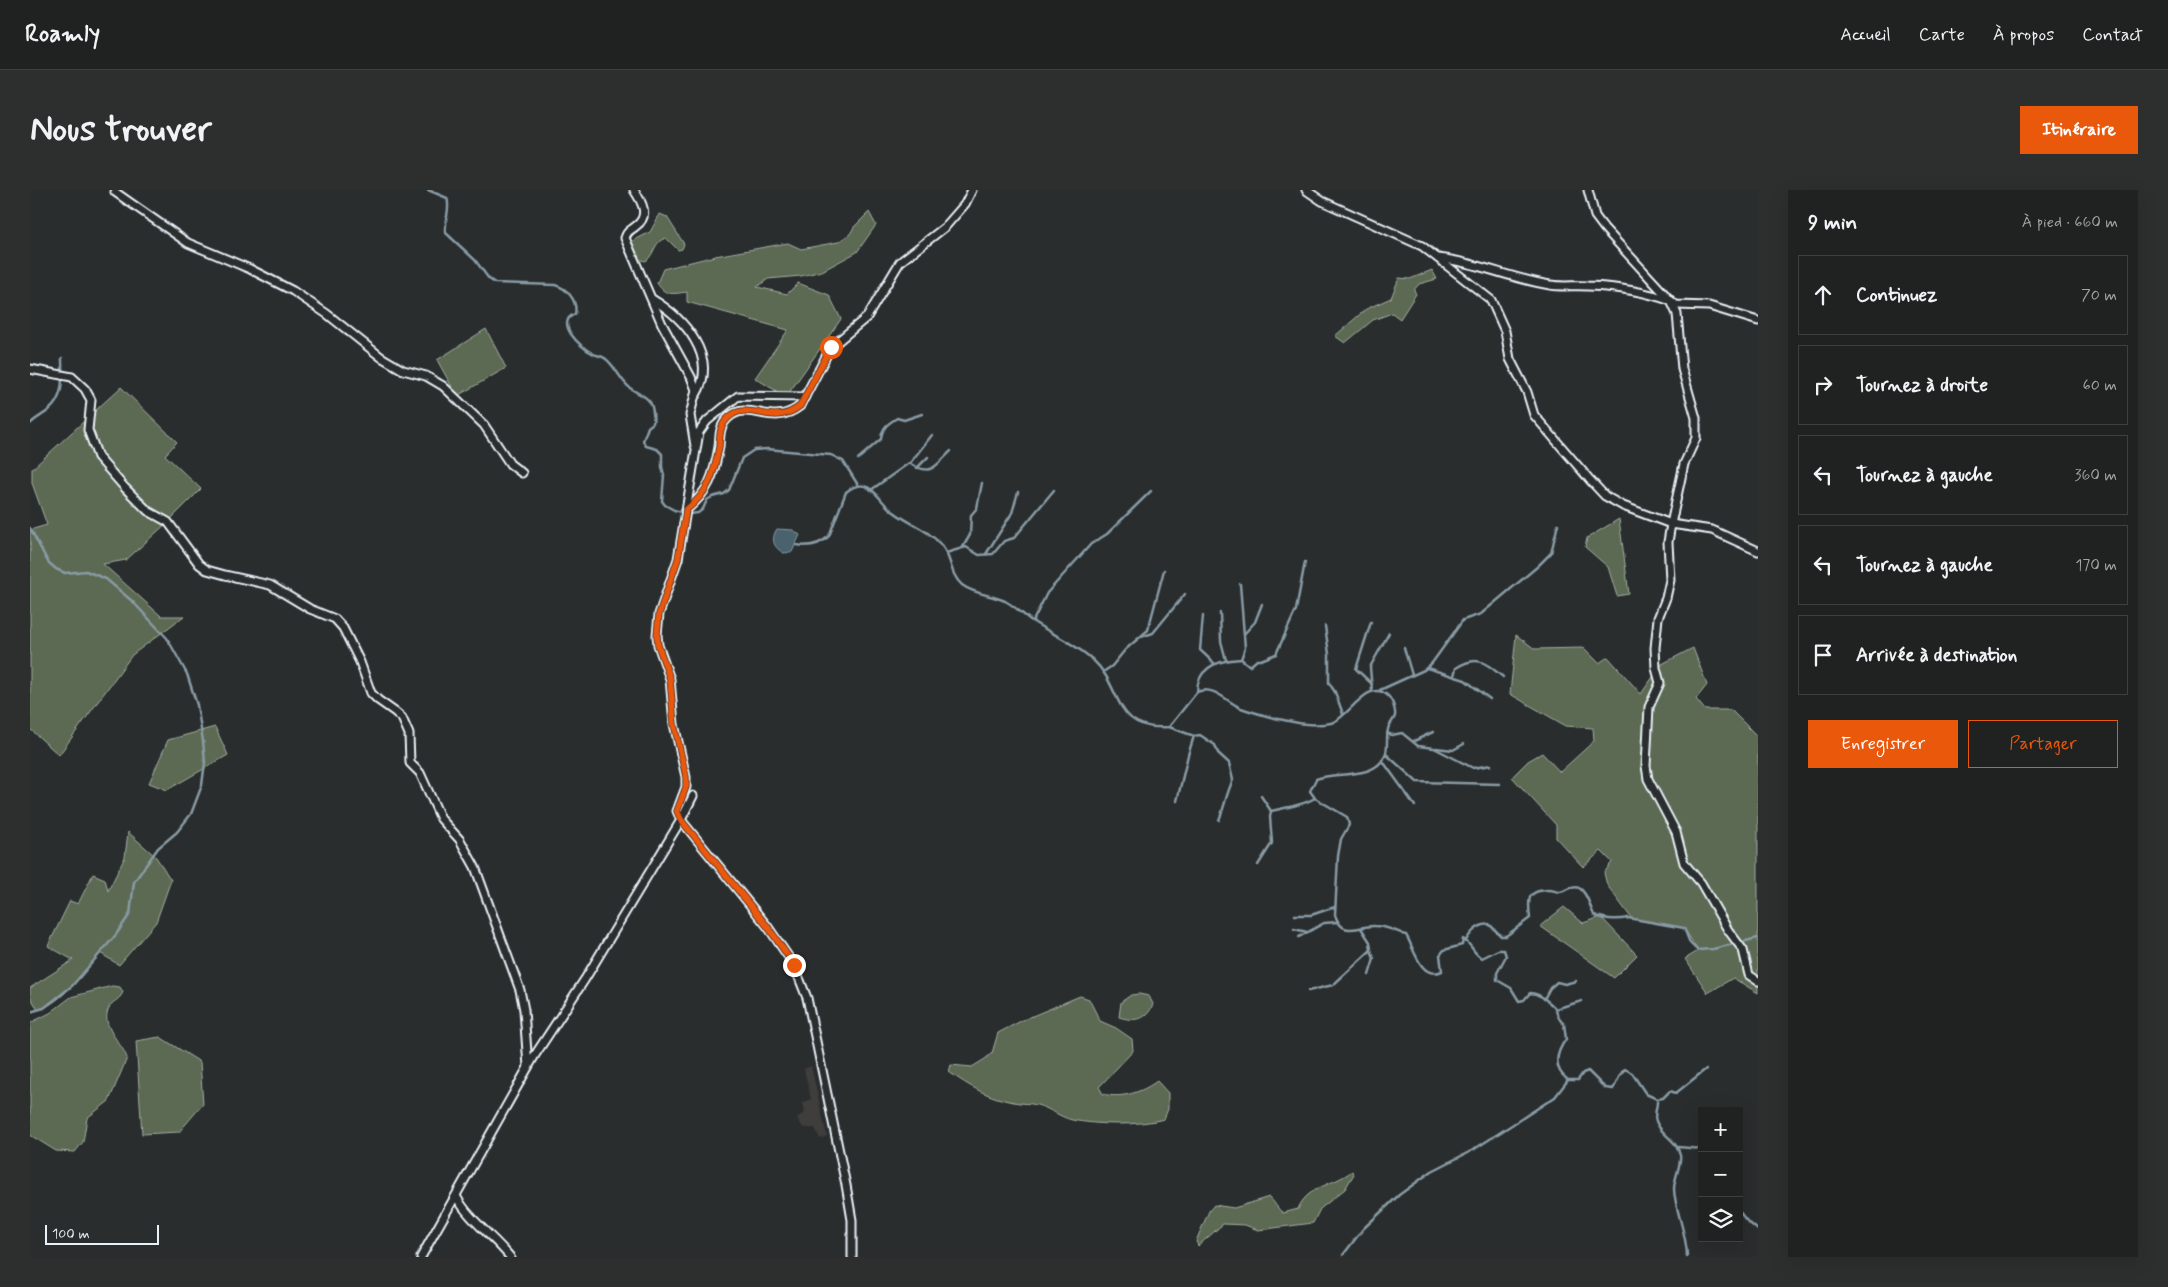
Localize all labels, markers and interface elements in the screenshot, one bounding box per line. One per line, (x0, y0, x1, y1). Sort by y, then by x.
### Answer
text: Roamly (25, 19, 100, 50)
text: Accueil (1840, 23, 1891, 47)
text: Carte (1919, 23, 1965, 47)
text: À propos (1993, 23, 2054, 47)
text: Contact (2082, 23, 2143, 47)
button: Itinéraire (2020, 106, 2138, 154)
text: Nous trouver (30, 107, 212, 153)
text: 9 min (1808, 209, 1857, 237)
text: À pied · 660 m (2022, 212, 2118, 233)
icon: ahead (1809, 281, 1837, 309)
text: Continuez (1856, 283, 1937, 308)
text: 70 m (2081, 285, 2117, 306)
route start (820, 336, 843, 359)
icon: right (1809, 371, 1837, 399)
text: Tournez à droite (1856, 373, 1988, 398)
text: 60 m (2083, 375, 2117, 396)
icon: left (1809, 461, 1837, 489)
text: Tournez à gauche (1856, 463, 1993, 488)
text: 360 m (2074, 465, 2117, 486)
icon: left (1809, 551, 1837, 579)
text: Tournez à gauche (1856, 553, 1993, 578)
text: 170 m (2075, 555, 2117, 576)
icon: arrive (1809, 641, 1837, 669)
text: Arrivée à destination (1856, 643, 2017, 668)
button: Enregistrer (1808, 720, 1958, 768)
button: Partager (1968, 720, 2118, 768)
route end (783, 954, 806, 977)
map controls (1698, 1107, 1743, 1242)
button: + (1698, 1107, 1743, 1152)
button: − (1698, 1152, 1743, 1197)
button: layers (1698, 1197, 1743, 1242)
scale bar (45, 1222, 159, 1245)
text: 100 m (52, 1225, 90, 1243)

